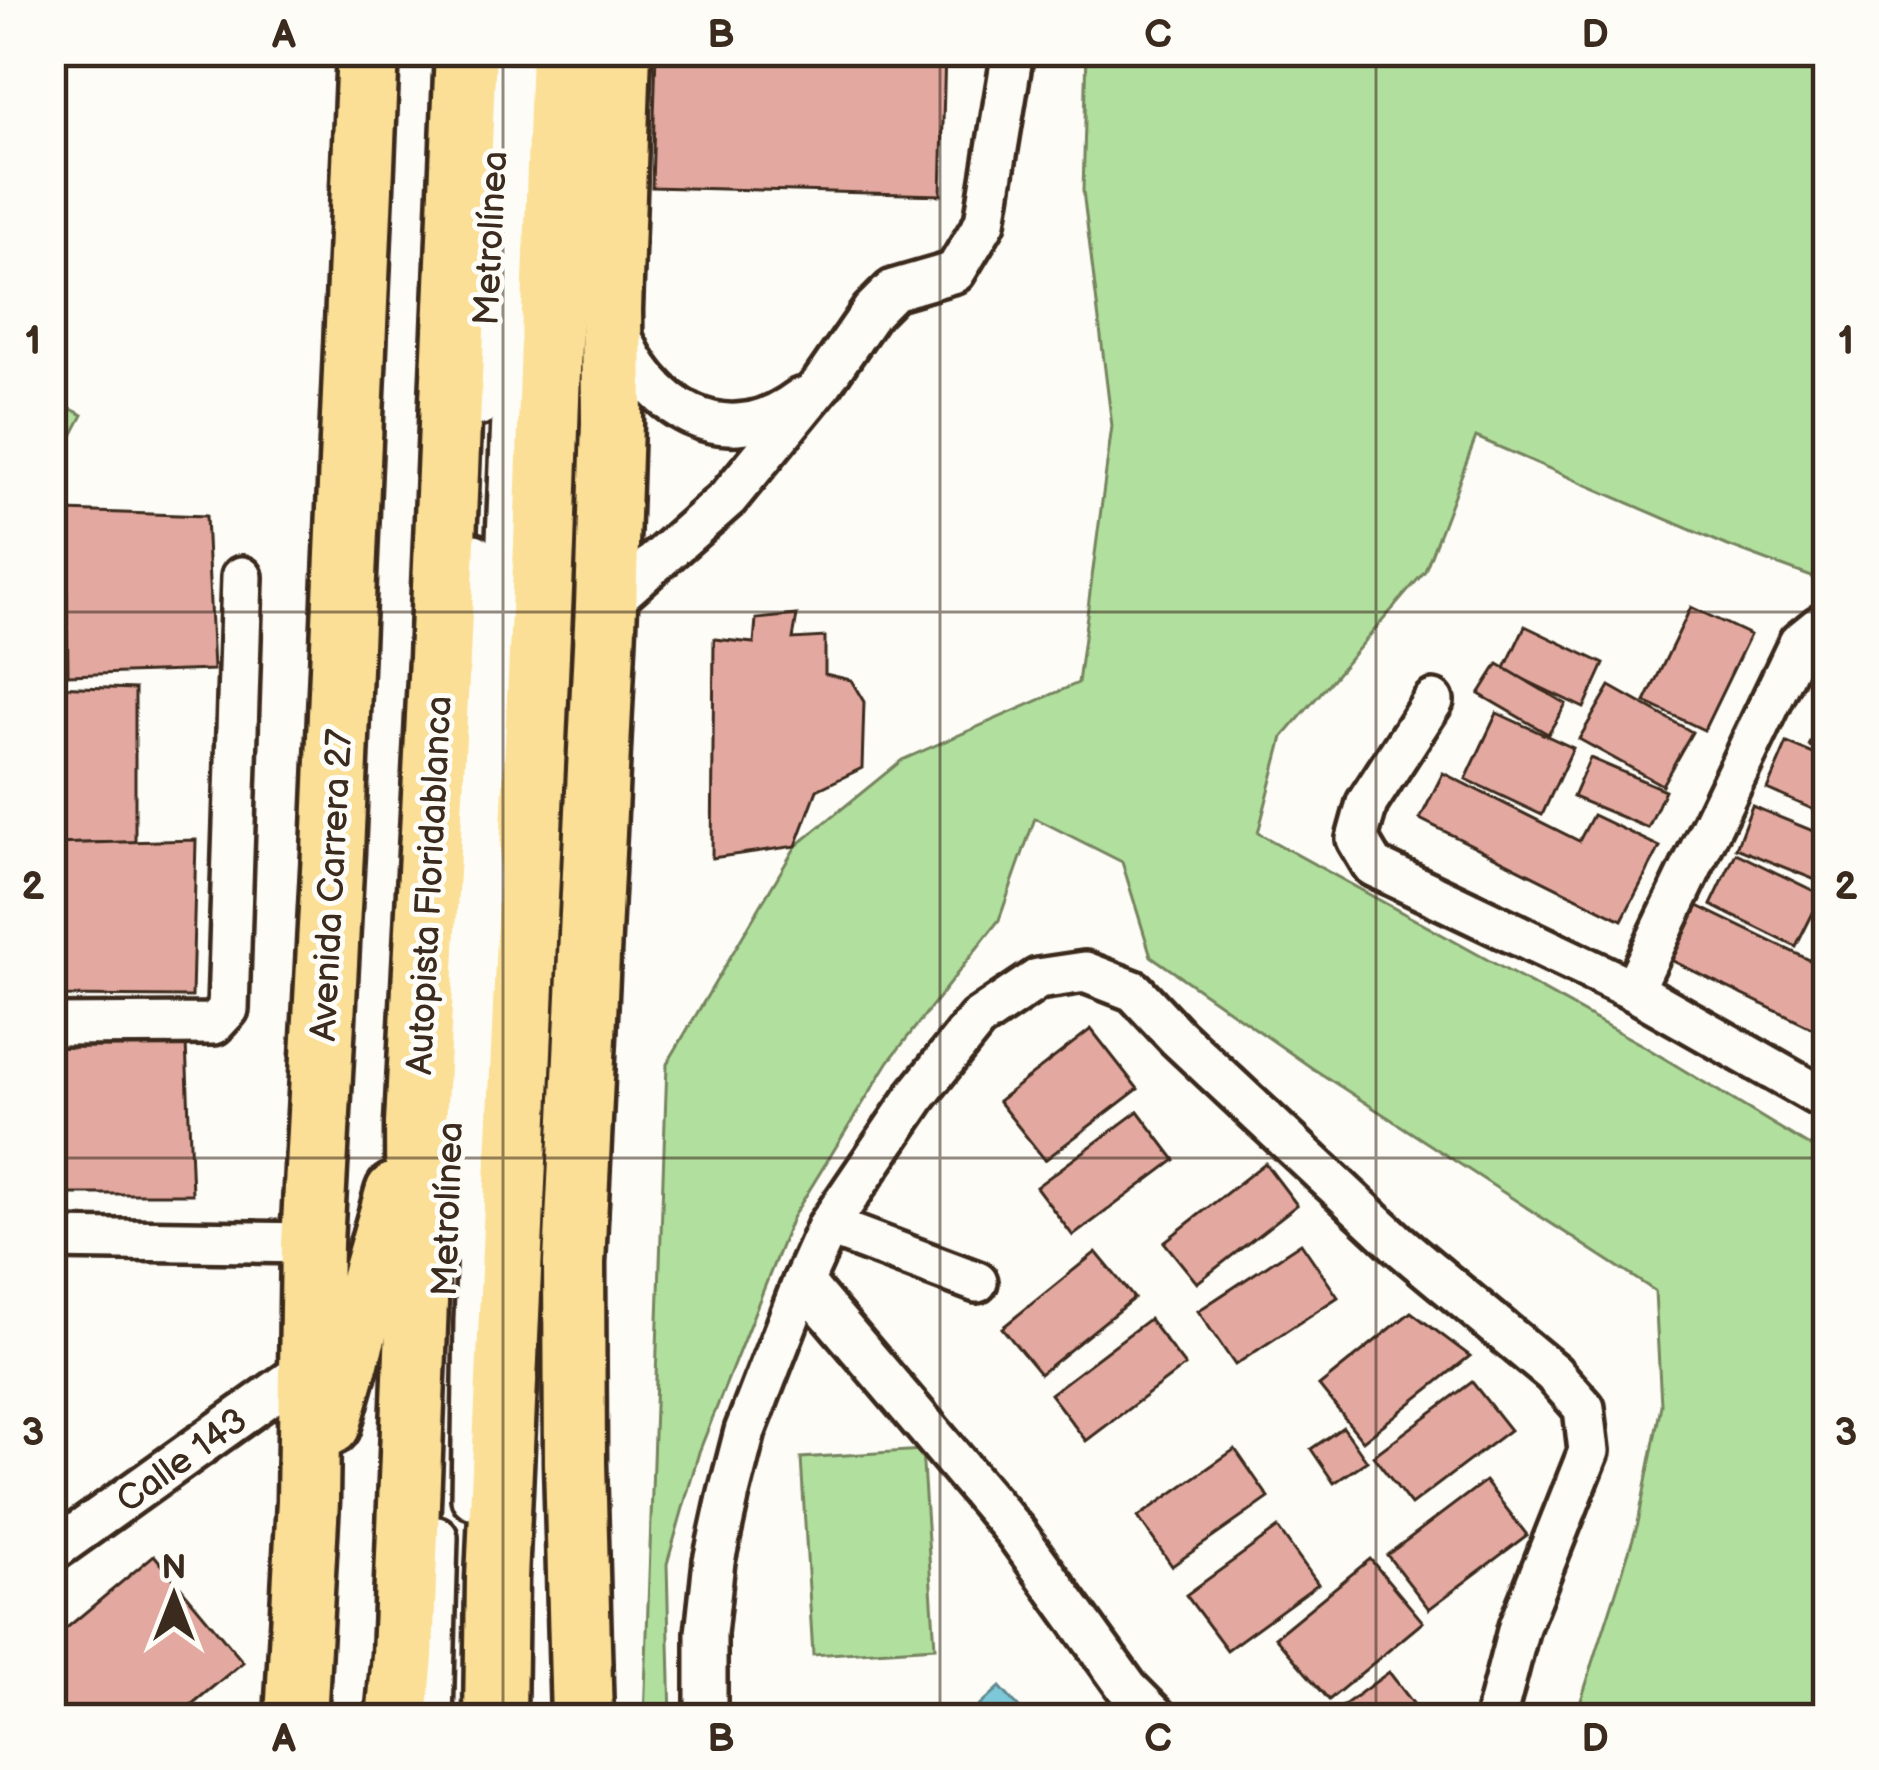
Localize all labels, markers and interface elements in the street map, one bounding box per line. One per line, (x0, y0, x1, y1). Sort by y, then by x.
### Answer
text: A (271, 12, 296, 59)
text: B (707, 12, 735, 59)
text: C (1144, 12, 1172, 59)
text: D (1581, 12, 1609, 59)
street label: Metrolínea (465, 150, 518, 327)
text: 1 (25, 318, 41, 365)
text: 1 (1838, 318, 1854, 365)
street label: Autopista Floridablanca (399, 694, 462, 1076)
street label: Avenida Carrera 27 (303, 728, 362, 1042)
text: 2 (21, 864, 45, 911)
text: 2 (1834, 864, 1858, 911)
street label: Metrolínea (424, 1121, 473, 1297)
street label: Calle 143 (109, 1399, 256, 1523)
text: 3 (22, 1410, 44, 1457)
text: 3 (1835, 1410, 1857, 1457)
north arrow (114, 1536, 234, 1656)
text: N (162, 1548, 186, 1588)
text: A (271, 1716, 296, 1763)
text: B (707, 1716, 735, 1763)
text: C (1144, 1716, 1172, 1763)
text: D (1581, 1716, 1609, 1763)

